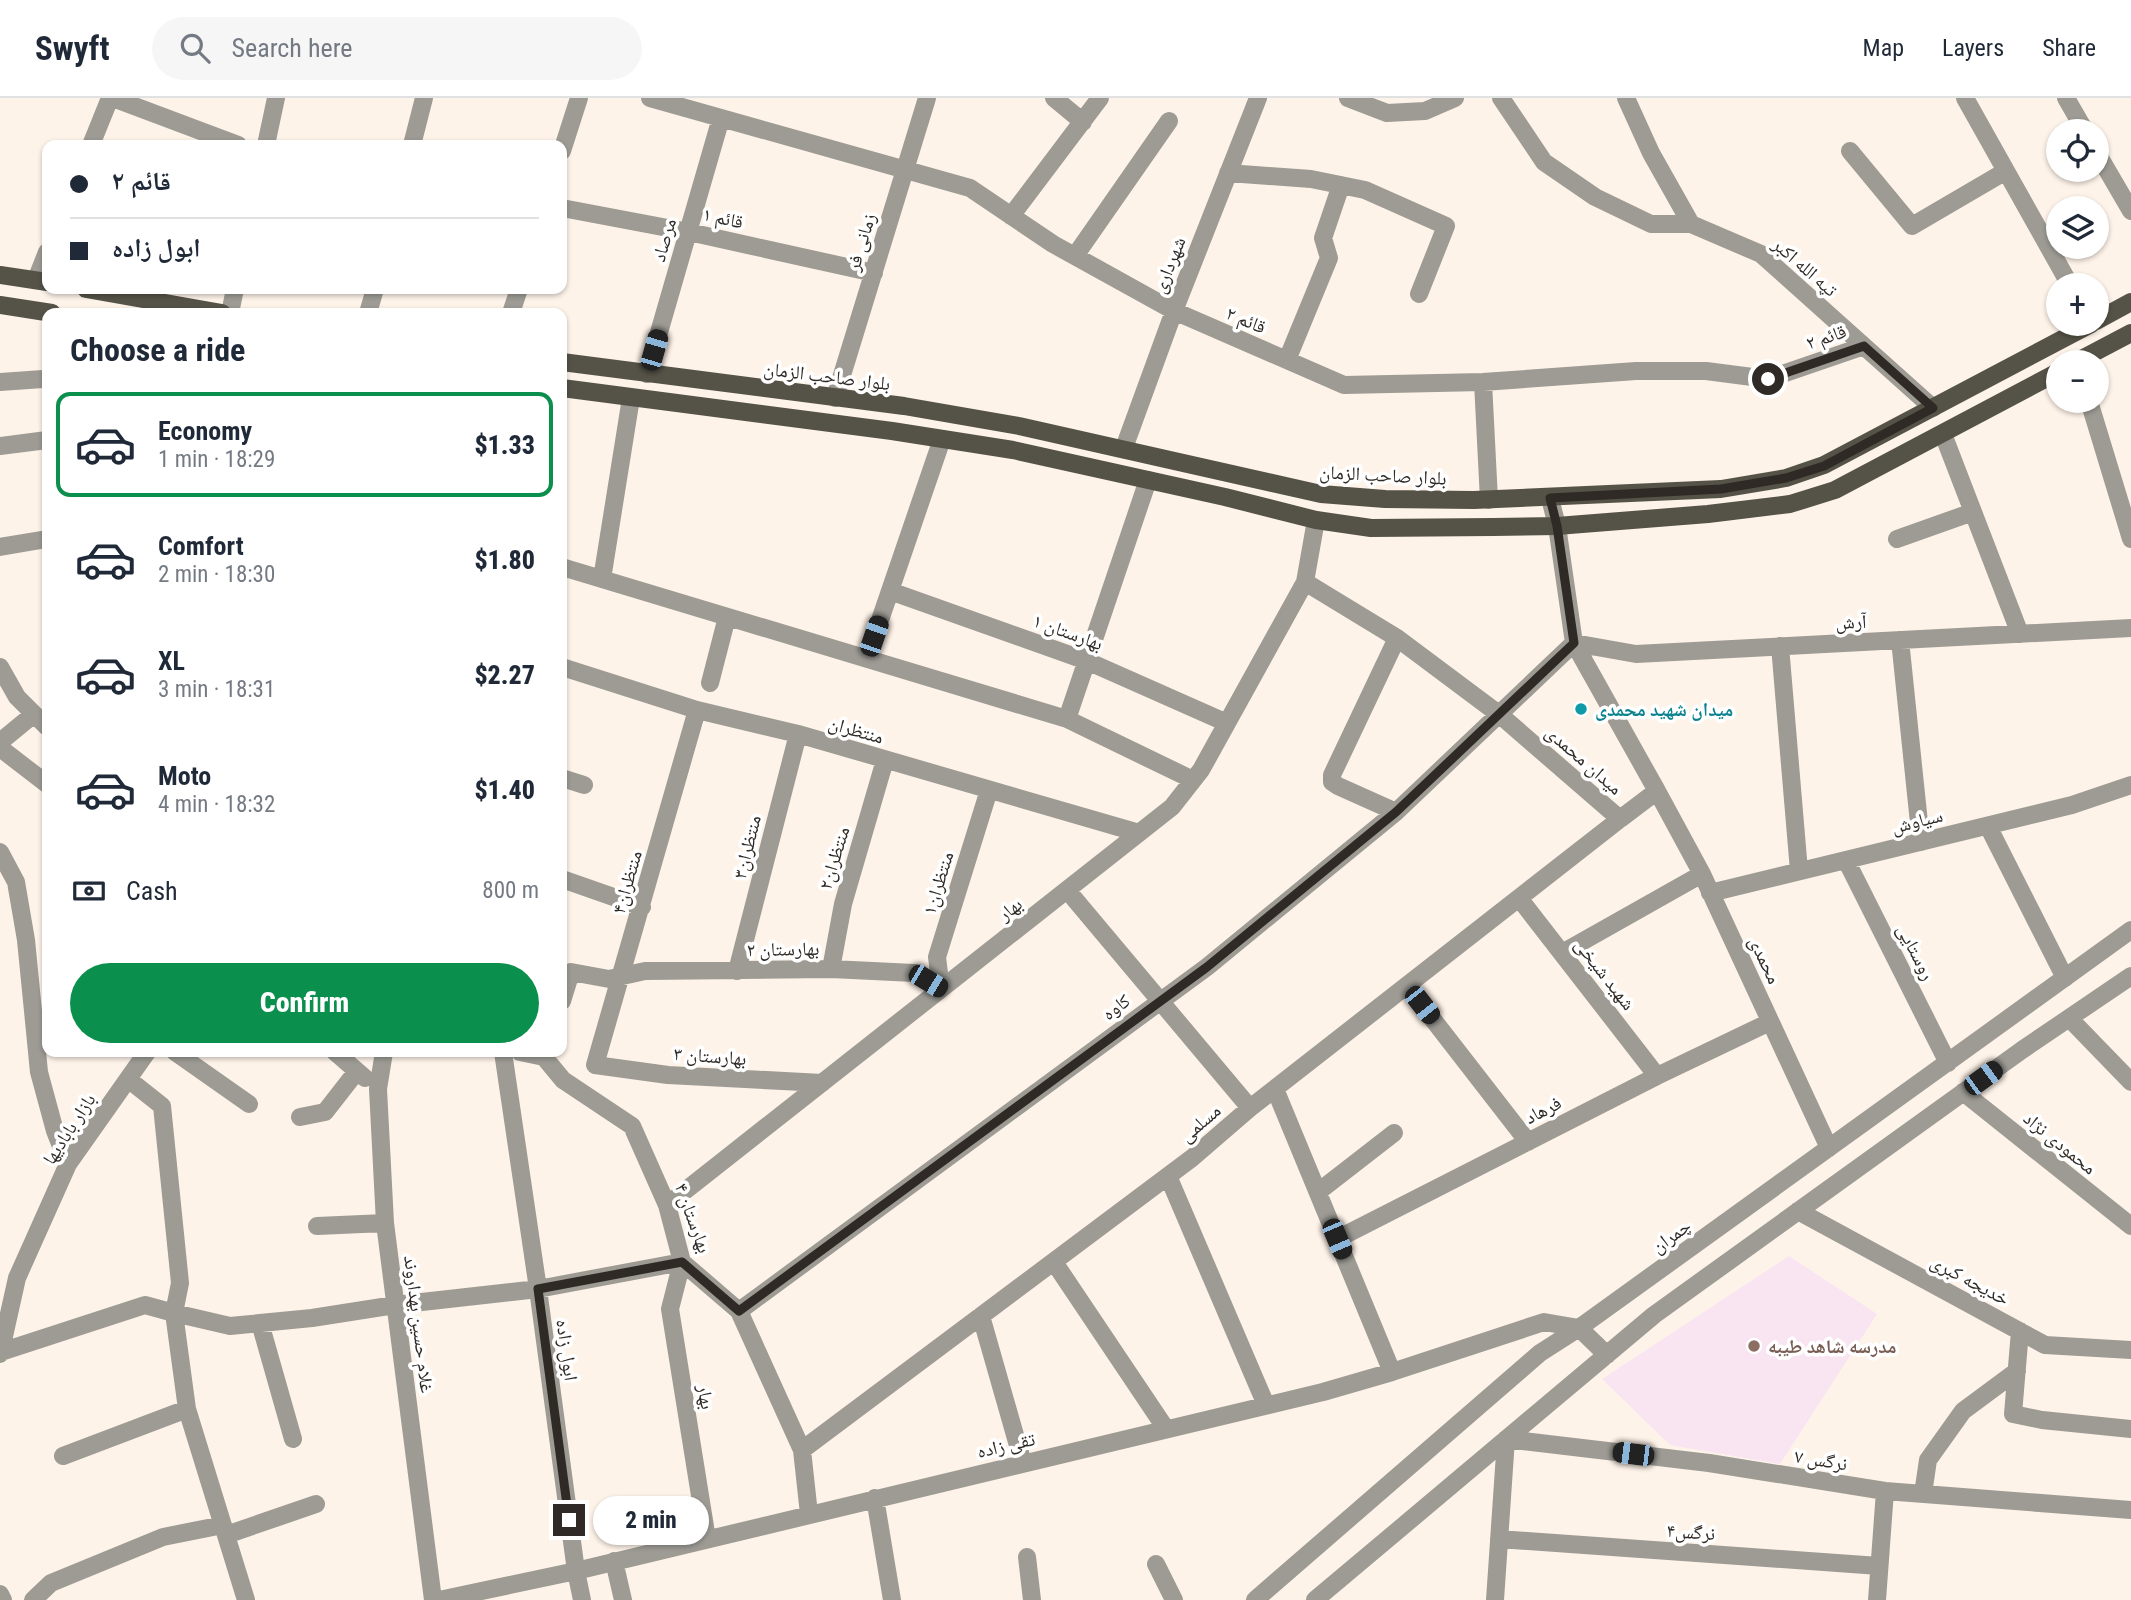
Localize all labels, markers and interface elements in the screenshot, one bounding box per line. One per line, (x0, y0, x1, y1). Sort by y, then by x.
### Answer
search box (152, 17, 642, 80)
text: Swyft (35, 29, 110, 68)
icon: search (176, 29, 214, 67)
text: Search here (232, 33, 353, 63)
text: Map (1863, 34, 1904, 62)
text: Layers (1942, 34, 2004, 62)
text: Share (2042, 34, 2096, 62)
map controls (2046, 119, 2109, 413)
button: locate (2046, 119, 2109, 182)
text: قائم ۲ (112, 166, 171, 196)
button: layers (2046, 196, 2109, 259)
street label: قائم ۱ (700, 202, 745, 234)
street label: زمانی فر (841, 210, 881, 275)
street label: مرصاد (647, 216, 681, 264)
street label: تپه الله اکبر (1767, 232, 1842, 302)
text: ابول زاده (112, 233, 201, 263)
street label: شهرداری (1147, 233, 1191, 297)
button: + (2046, 273, 2109, 336)
street label: قائم ۲ (1222, 301, 1269, 340)
street label: قائم ۲ (1803, 319, 1849, 355)
car (639, 327, 670, 373)
text: Choose a ride (70, 331, 245, 369)
button: − (2046, 350, 2109, 413)
street label: بلوار صاحب الزمان (762, 357, 892, 395)
route start (1752, 363, 1784, 395)
icon: car (74, 413, 137, 476)
text: Economy (158, 416, 252, 446)
text: $1.33 (474, 430, 535, 460)
text: 1 min · 18:29 (158, 446, 275, 473)
street label: بلوار صاحب الزمان (1319, 460, 1447, 490)
icon: car (74, 528, 137, 591)
text: Comfort (158, 531, 244, 561)
text: $1.80 (474, 545, 535, 575)
text: 2 min · 18:30 (158, 561, 275, 588)
street label: بهارستان ۱ (1030, 609, 1106, 655)
street label: آرش (1835, 610, 1868, 634)
car (858, 613, 891, 659)
icon: car (74, 643, 137, 706)
text: XL (158, 646, 185, 676)
text: $2.27 (474, 660, 535, 690)
text: 3 min · 18:31 (158, 676, 275, 703)
place label: میدان شهید محمدی (1595, 698, 1733, 721)
marker: میدان شهید محمدی (1573, 701, 1589, 717)
street label: منتظران (826, 711, 886, 749)
street label: میدان محمدی (1541, 720, 1627, 800)
icon: car (74, 758, 137, 821)
text: Moto (158, 761, 211, 791)
text: $1.40 (474, 775, 535, 805)
text: 4 min · 18:32 (158, 791, 275, 818)
street label: سیاوش (1889, 804, 1945, 838)
street label: منتظران۳ (728, 813, 766, 881)
street label: منتظران۲ (814, 824, 854, 892)
street label: منتظران۴ (607, 848, 647, 916)
street label: منتظران۱ (918, 849, 958, 917)
icon: cash (70, 872, 108, 910)
text: Cash (126, 876, 178, 906)
text: 800 m (482, 877, 539, 904)
street label: بهار (992, 892, 1027, 926)
street label: روستایی (1892, 920, 1940, 984)
street label: شهید شیخی (1570, 933, 1640, 1015)
street label: محمدی (1744, 933, 1786, 987)
street label: بهارستان ۲ (746, 937, 820, 961)
car (905, 961, 952, 1001)
button: Confirm (70, 963, 539, 1043)
car (1401, 982, 1444, 1028)
street label: کاوه (1097, 989, 1135, 1025)
street label: بهارستان ۳ (673, 1042, 747, 1070)
car (1960, 1057, 2007, 1099)
street label: بازار بابادیها (38, 1089, 100, 1169)
street label: فرهاد (1521, 1091, 1565, 1129)
street label: مسلمی (1175, 1099, 1225, 1147)
street label: محمودی نژاد (2019, 1107, 2101, 1179)
street label: بهارستان ۴ (670, 1180, 716, 1256)
street label: چمران (1647, 1214, 1695, 1258)
car (1320, 1216, 1355, 1262)
street label: خدیجه کبری (1927, 1250, 2013, 1310)
street label: غلام حسین بهداروند (397, 1254, 439, 1395)
street label: ابول زاده (551, 1318, 583, 1382)
place label: مدرسه شاهد طیبه (1768, 1335, 1896, 1358)
marker: مدرسه شاهد طیبه (1746, 1338, 1762, 1354)
street label: بهار (693, 1382, 719, 1411)
street label: تقی زاده (975, 1427, 1038, 1463)
car (1611, 1441, 1656, 1467)
street label: نرگس ۷ (1793, 1444, 1849, 1476)
callout: 2 min (594, 1496, 709, 1544)
route end (553, 1504, 585, 1536)
text: 2 min (625, 1507, 677, 1534)
street label: نرگس۴ (1666, 1519, 1716, 1545)

